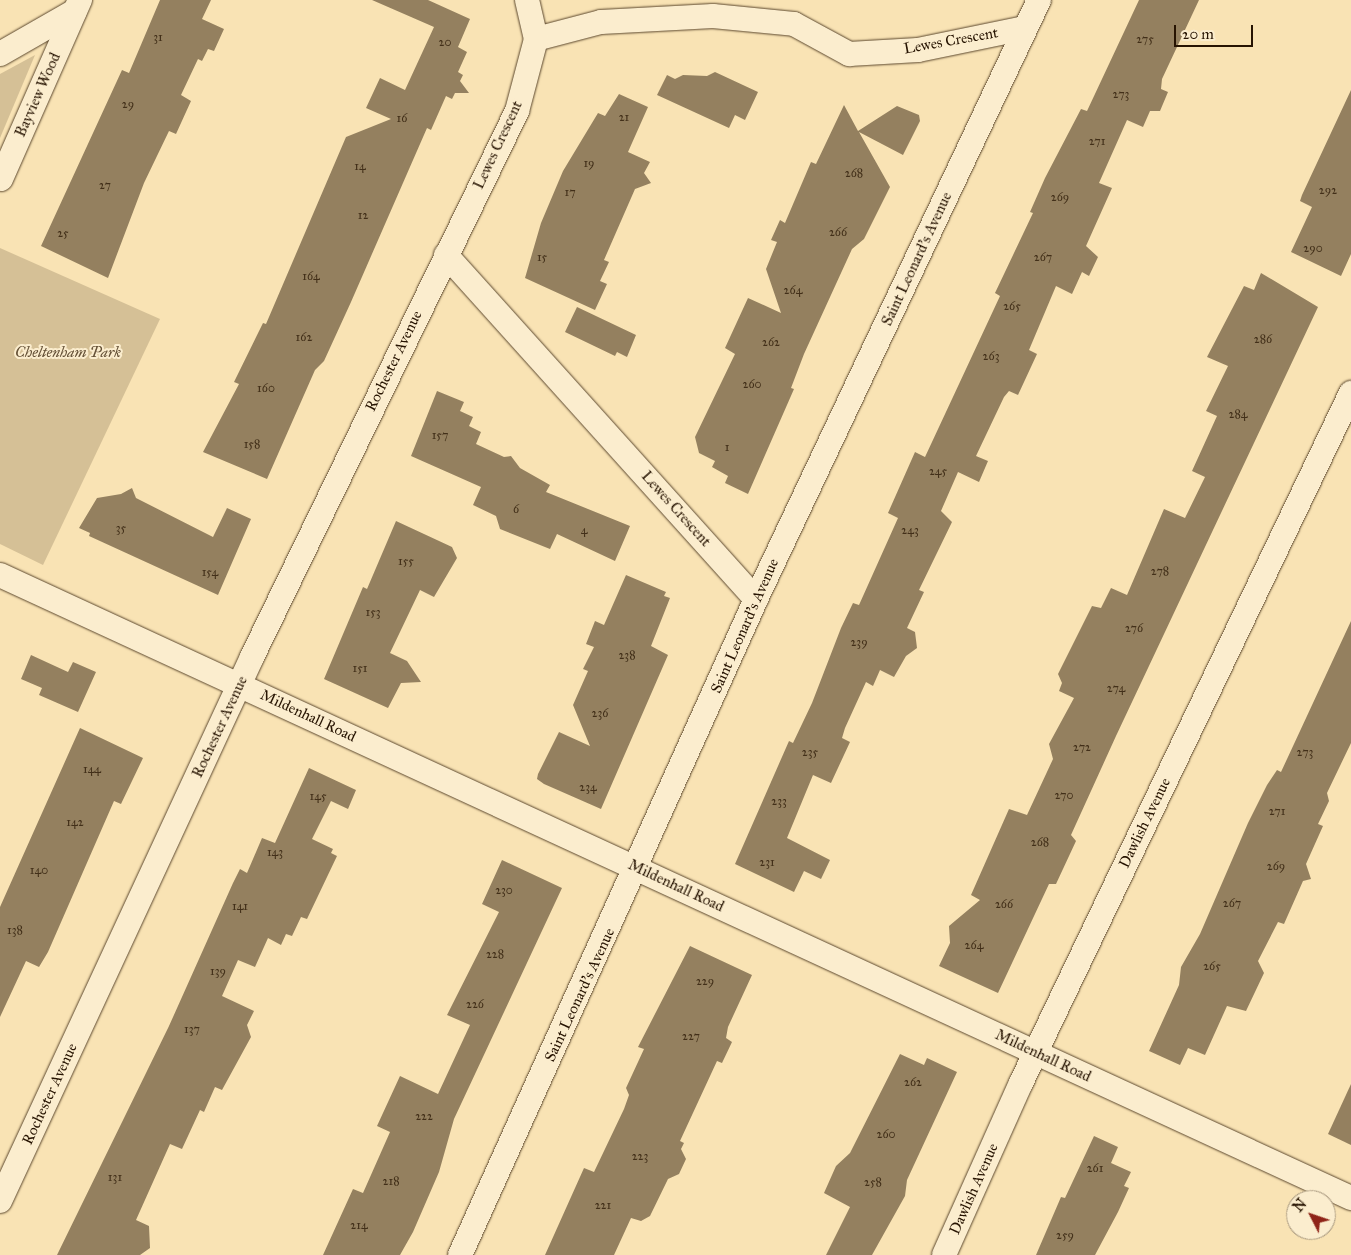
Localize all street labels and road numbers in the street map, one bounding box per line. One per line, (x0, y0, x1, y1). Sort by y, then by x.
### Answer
street label: Lewes Crescent (902, 24, 1000, 58)
street label: Bayview Wood (11, 50, 65, 140)
street label: Lewes Crescent (470, 98, 526, 192)
street label: Saint Leonard's Avenue (878, 189, 956, 329)
street label: Rochester Avenue (362, 308, 426, 414)
street label: Lewes Crescent (637, 468, 715, 550)
street label: Saint Leonard's Avenue (707, 556, 783, 696)
street label: Rochester Avenue (189, 673, 251, 781)
street label: Mildenhall Road (257, 686, 359, 746)
street label: Dawlish Avenue (1115, 775, 1175, 871)
street label: Mildenhall Road (625, 856, 727, 916)
street label: Saint Leonard's Avenue (541, 925, 619, 1065)
street label: Mildenhall Road (992, 1026, 1094, 1086)
street label: Rochester Avenue (19, 1040, 81, 1148)
street label: Dawlish Avenue (946, 1141, 1002, 1237)

